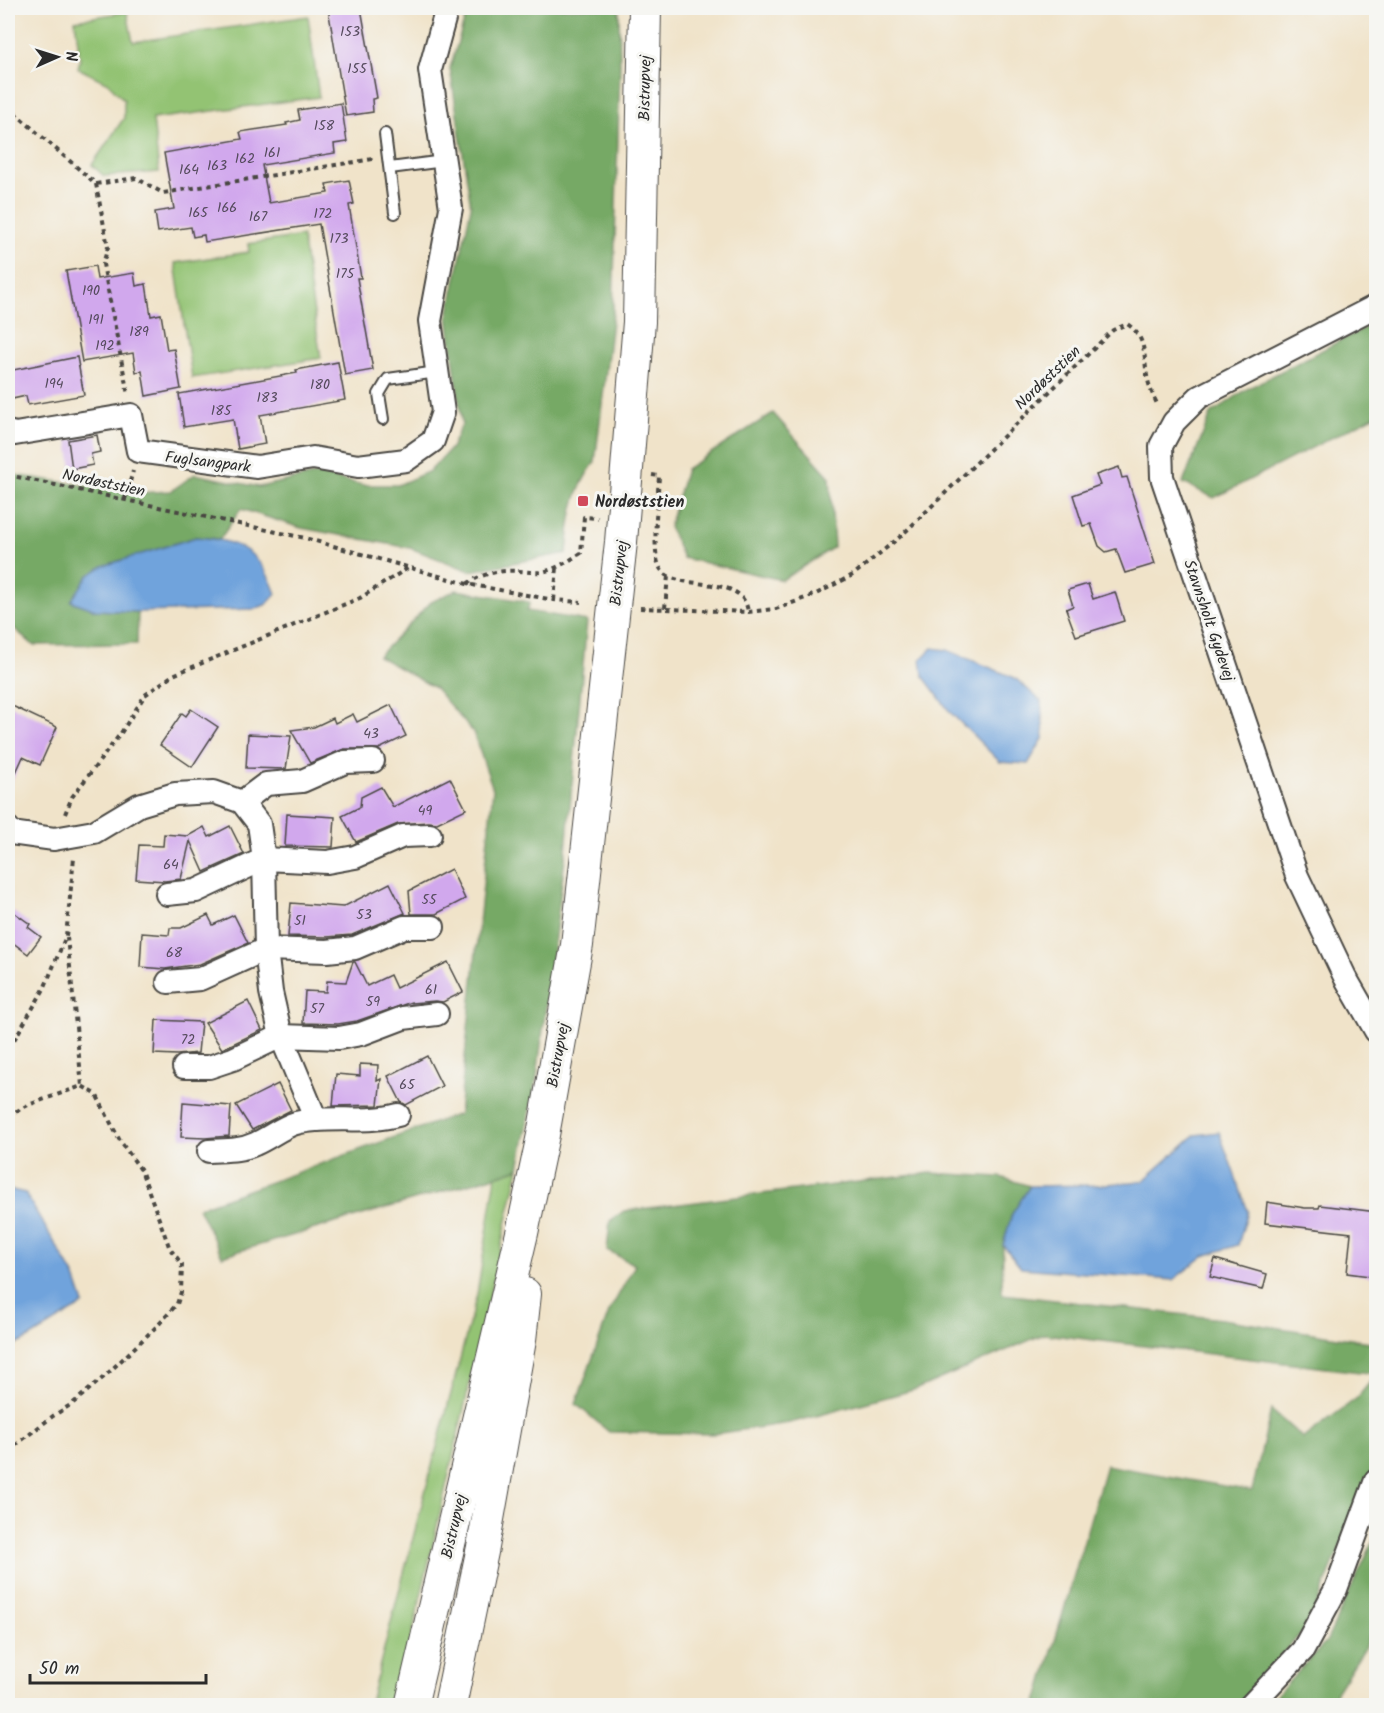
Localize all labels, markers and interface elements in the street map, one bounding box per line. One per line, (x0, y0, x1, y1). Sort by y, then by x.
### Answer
house number: 153 (340, 21, 360, 43)
north arrow (27, 27, 87, 87)
text: N (58, 51, 83, 62)
street label: Bistrupvej (632, 54, 659, 121)
house number: 155 (347, 58, 368, 80)
house number: 158 (314, 115, 335, 137)
house number: 161 (264, 142, 280, 164)
house number: 162 (235, 148, 255, 170)
house number: 163 (207, 155, 227, 177)
house number: 164 (179, 159, 199, 181)
house number: 166 (217, 197, 237, 219)
house number: 165 (188, 202, 209, 224)
house number: 172 (314, 203, 332, 225)
house number: 167 (249, 206, 268, 228)
house number: 173 (330, 228, 348, 250)
house number: 175 (336, 263, 356, 285)
house number: 190 (82, 280, 100, 302)
house number: 191 (88, 309, 104, 331)
house number: 189 (129, 321, 149, 343)
house number: 192 (95, 335, 115, 357)
street label: Nordøststien (1009, 340, 1087, 416)
house number: 194 (45, 373, 64, 395)
house number: 180 (310, 374, 330, 396)
house number: 183 (257, 387, 277, 409)
house number: 185 (211, 400, 233, 422)
street label: Fuglsangpark (164, 445, 253, 480)
street label: Nordøststien (60, 462, 147, 504)
place label: Nordøststien (595, 490, 684, 515)
marker: Nordøststien (576, 494, 590, 508)
street label: Bistrupvej (604, 538, 635, 607)
street label: Stavnsholt Gydevej (1176, 556, 1241, 686)
house number: 43 (363, 723, 379, 745)
house number: 49 (418, 800, 432, 822)
house number: 64 (163, 854, 179, 876)
house number: 55 (421, 889, 438, 911)
house number: 53 (356, 904, 372, 926)
house number: 51 (294, 910, 306, 932)
house number: 68 (166, 942, 183, 964)
house number: 61 (425, 979, 437, 1001)
house number: 59 (366, 991, 380, 1013)
house number: 57 (310, 998, 325, 1020)
street label: Bistrupvej (540, 1020, 577, 1090)
house number: 72 (181, 1029, 195, 1051)
house number: 65 (399, 1074, 416, 1096)
street label: Bistrupvej (435, 1491, 474, 1561)
scale bar (30, 1647, 206, 1685)
text: 50 m (39, 1655, 79, 1684)

